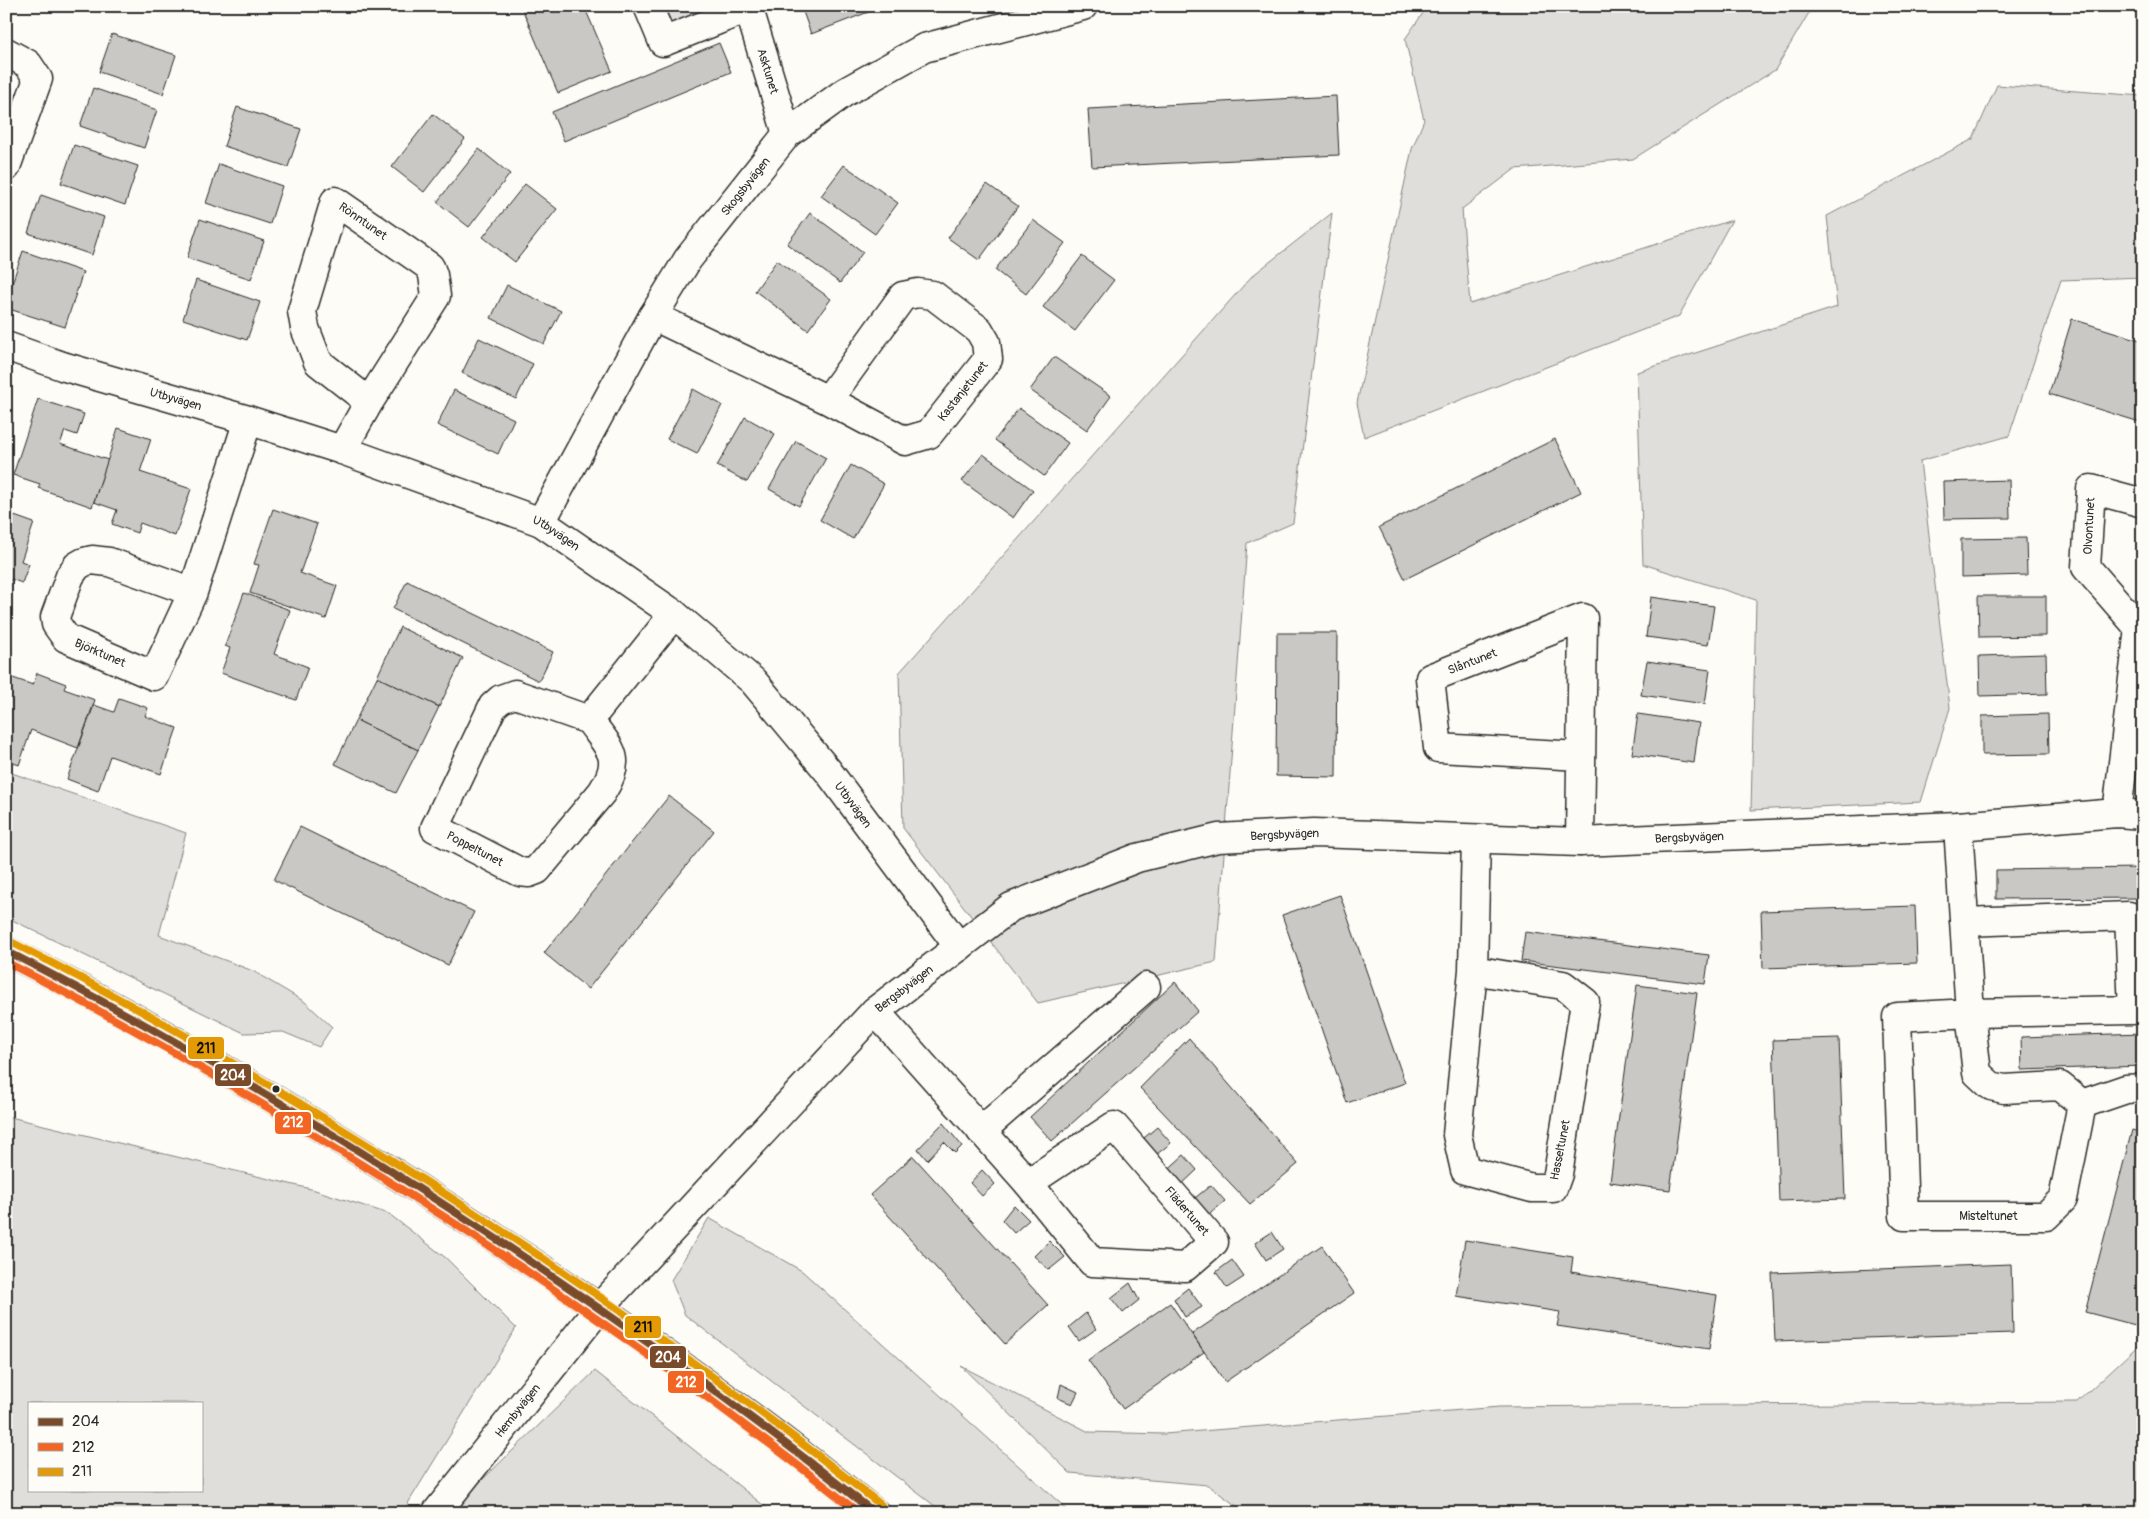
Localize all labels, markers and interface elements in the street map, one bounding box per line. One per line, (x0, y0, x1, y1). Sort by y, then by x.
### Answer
street label: Asktunet (753, 47, 781, 96)
street label: Skogsbyvägen (718, 154, 774, 219)
street label: Rönntunet (336, 199, 390, 244)
street label: Kastanjetunet (935, 358, 992, 424)
street label: Utbyvägen (148, 385, 204, 414)
street label: Olvontunet (2081, 497, 2098, 555)
street label: Utbyvägen (531, 513, 582, 554)
street label: Björktunet (72, 636, 128, 671)
street label: Slåntunet (1446, 646, 1499, 678)
street label: Utbyvägen (831, 779, 875, 831)
street label: Bergsbyvägen (1250, 826, 1320, 844)
street label: Poppeltunet (444, 828, 506, 870)
street label: Bergsbyvägen (1655, 829, 1725, 847)
street label: Bergsbyvägen (872, 962, 937, 1016)
line badge: 211 (187, 1036, 225, 1060)
text: 211 (197, 1040, 215, 1057)
line badge: 204 (214, 1063, 252, 1087)
text: 204 (220, 1067, 247, 1084)
unlabelled marker (271, 1084, 281, 1094)
line badge: 212 (274, 1111, 312, 1135)
text: 212 (282, 1114, 304, 1131)
street label: Hasseltunet (1547, 1119, 1574, 1182)
street label: Flädertunet (1161, 1184, 1212, 1239)
street label: Misteltunet (1959, 1209, 2018, 1224)
line badge: 211 (624, 1315, 662, 1339)
text: 211 (634, 1319, 652, 1336)
line badge: 204 (649, 1345, 687, 1369)
text: 204 (655, 1349, 682, 1366)
line badge: 212 (667, 1370, 705, 1394)
text: 212 (675, 1374, 697, 1391)
street label: Hembyvägen (492, 1381, 544, 1441)
legend (28, 1402, 202, 1492)
text: 204 (72, 1412, 100, 1431)
text: 212 (72, 1438, 95, 1457)
text: 211 (72, 1462, 92, 1481)

